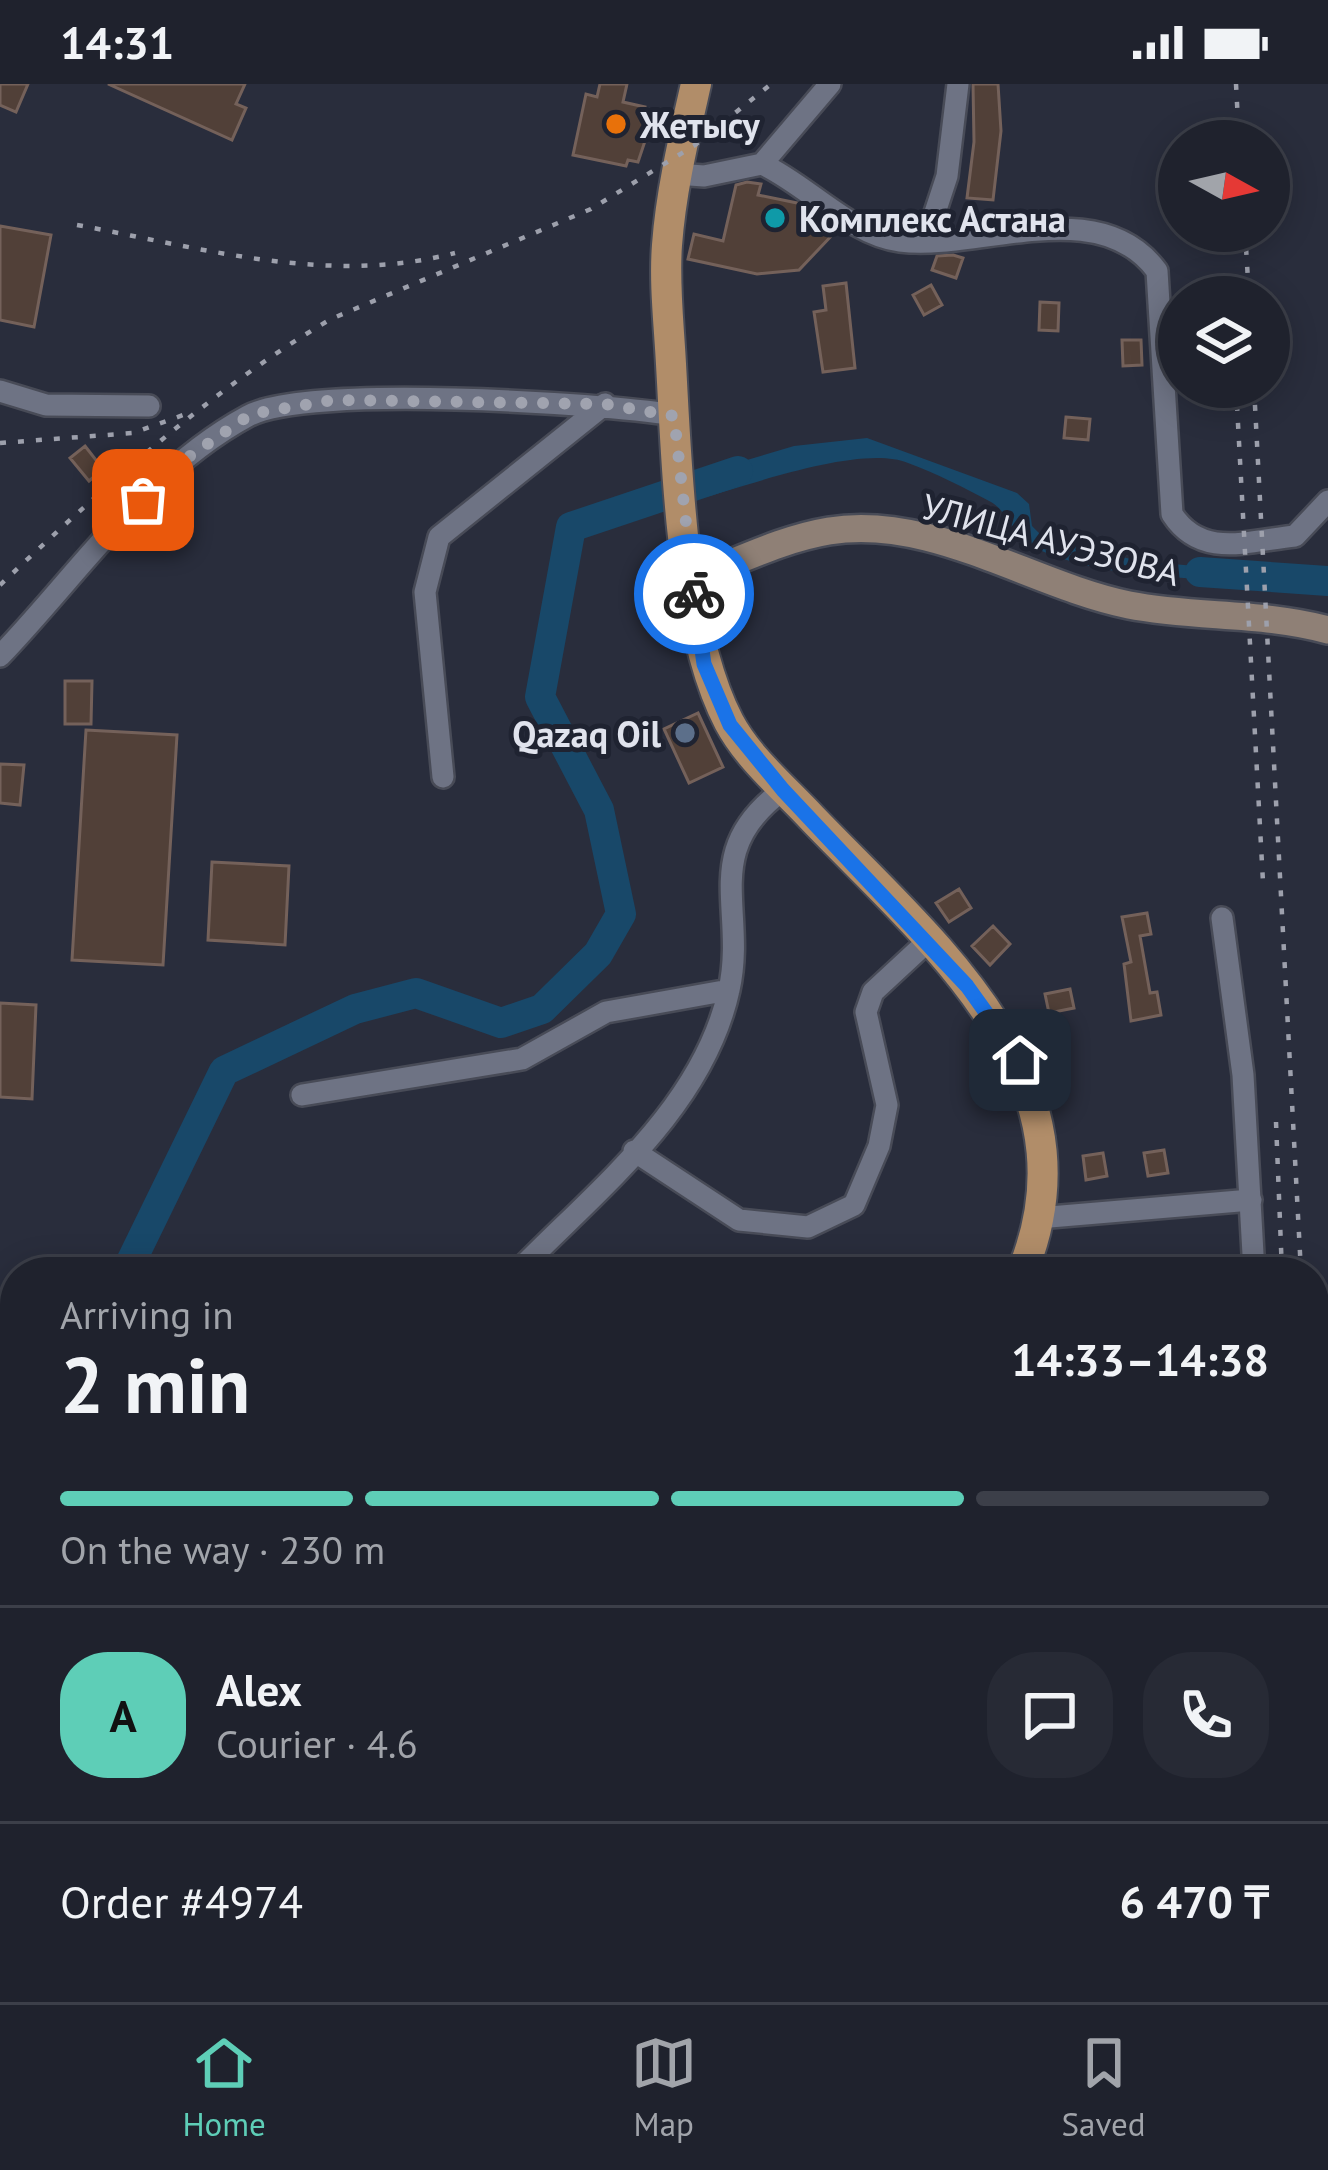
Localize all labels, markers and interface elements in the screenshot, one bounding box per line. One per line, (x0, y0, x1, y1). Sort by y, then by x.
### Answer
text: 14:31 (60, 13, 174, 71)
place label: Жетысу (639, 101, 761, 148)
marker: Жетысу (603, 111, 629, 137)
north arrow (1158, 120, 1290, 252)
map controls (1158, 120, 1290, 408)
place label: Комплекс Астана (799, 195, 1066, 242)
marker: Комплекс Астана (762, 205, 788, 231)
button: layers (1158, 276, 1290, 408)
pin (92, 449, 194, 551)
icon: bag (110, 467, 176, 533)
street label: УЛИЦА АУЭЗОВА (917, 482, 1185, 596)
courier (634, 534, 754, 654)
icon: bike (661, 561, 727, 627)
place label: Qazaq Oil (512, 710, 661, 757)
marker: Qazaq Oil (672, 720, 698, 746)
pin (969, 1009, 1071, 1111)
icon: home (987, 1027, 1053, 1093)
text: Arriving in (60, 1289, 234, 1340)
text: 14:33–14:38 (1011, 1330, 1269, 1388)
text: 2 min (60, 1334, 250, 1435)
text: On the way · 230 m (60, 1524, 385, 1575)
button: chat (987, 1652, 1113, 1778)
button: phone (1143, 1652, 1269, 1778)
text: Alex (216, 1660, 302, 1718)
text: A (109, 1686, 137, 1744)
text: Courier · 4.6 (216, 1718, 418, 1769)
text: Order #4974 (60, 1872, 303, 1930)
text: 6 470 ₸ (1120, 1872, 1269, 1930)
tab: Home (182, 2030, 266, 2145)
tab: Map (631, 2030, 697, 2145)
tab: Saved (1062, 2030, 1146, 2145)

